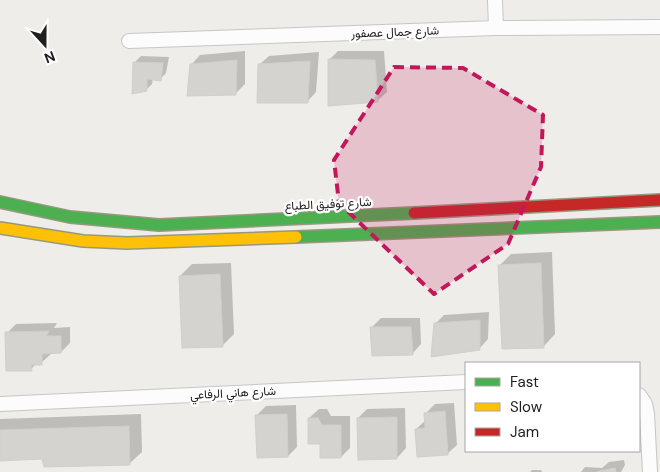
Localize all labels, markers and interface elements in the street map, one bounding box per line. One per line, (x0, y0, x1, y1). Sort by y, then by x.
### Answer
north arrow (20, 20, 70, 70)
street label: شارع جمال عصفور (350, 22, 439, 43)
text: N (42, 47, 58, 67)
street label: شارع توفيق الطباع (284, 194, 372, 215)
legend (465, 362, 640, 452)
text: Fast (510, 372, 539, 392)
street label: شارع هاني الرفاعي (190, 383, 276, 405)
text: Slow (510, 397, 543, 417)
text: Jam (510, 422, 539, 442)

